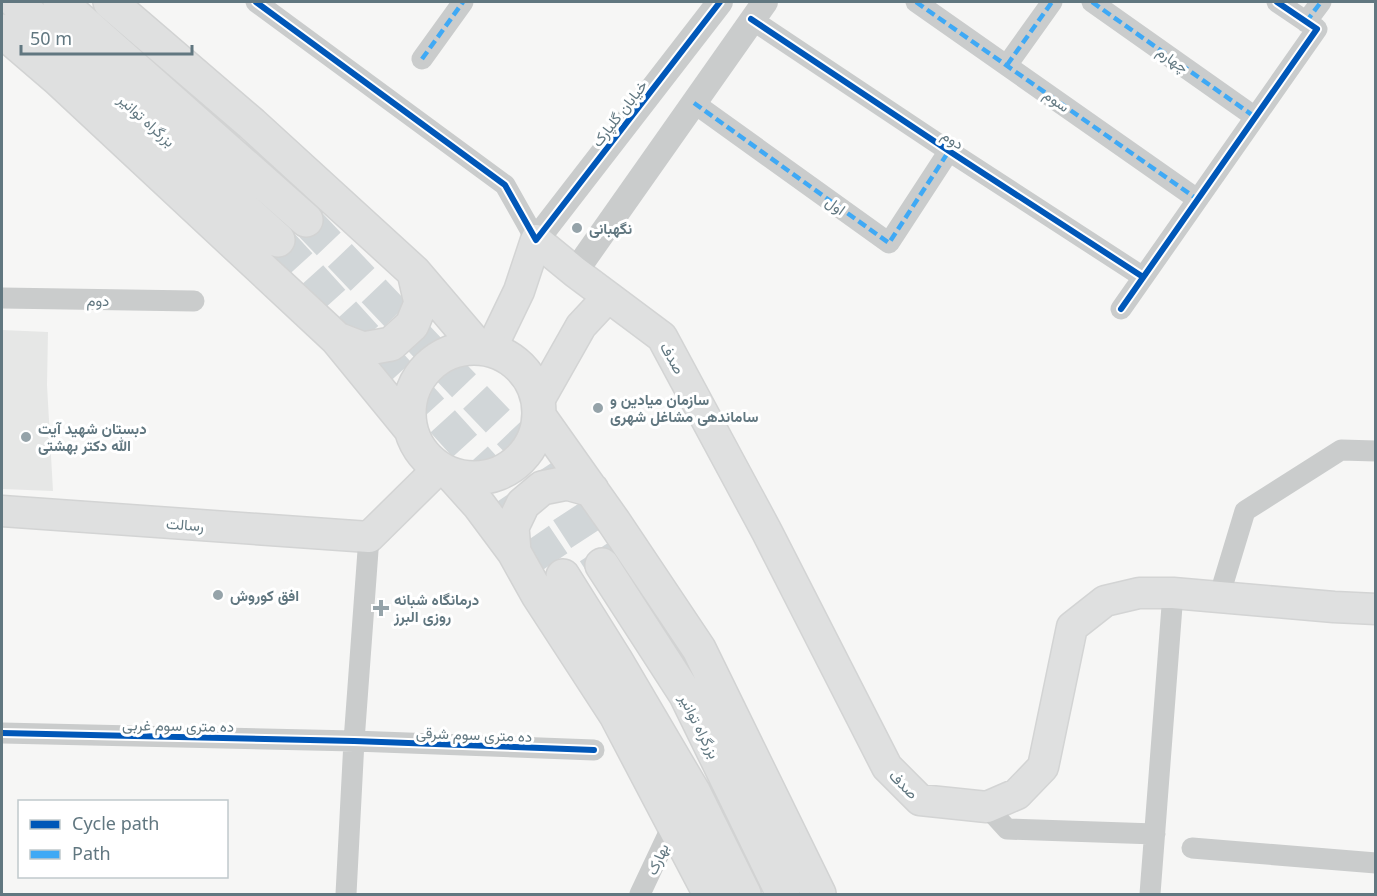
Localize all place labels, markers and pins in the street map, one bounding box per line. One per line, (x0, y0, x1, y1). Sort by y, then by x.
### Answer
place label: نگهبانی (589, 218, 632, 238)
marker: نگهبانی (570, 221, 584, 235)
place label: سازمان میادین و ساماندهی مشاغل شهری (610, 389, 759, 426)
marker: سازمان میادین و ساماندهی مشاغل شهری (591, 401, 605, 415)
place label: دبستان شهید آیت الله دکتر بهشتی (38, 418, 147, 455)
marker: دبستان شهید آیت الله دکتر بهشتی (19, 430, 33, 444)
place label: افق کوروش (230, 585, 299, 605)
marker: افق کوروش (211, 588, 225, 602)
place label: درمانگاه شبانه روزی البرز (393, 589, 479, 626)
marker: درمانگاه شبانه روزی البرز (372, 599, 390, 617)

